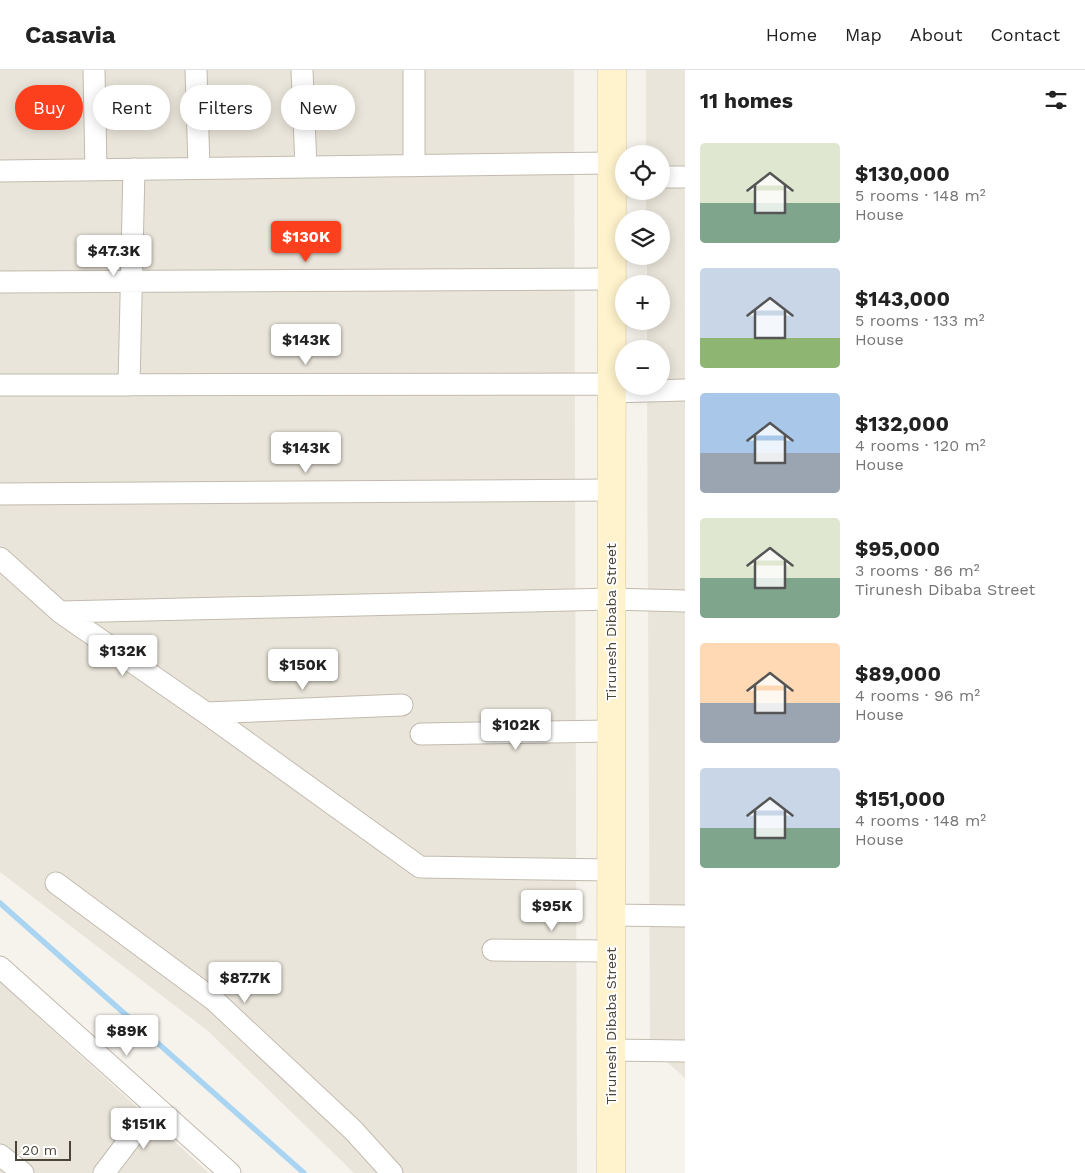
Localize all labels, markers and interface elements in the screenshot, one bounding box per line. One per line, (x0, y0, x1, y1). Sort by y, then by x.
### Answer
text: Casavia (25, 21, 116, 49)
text: Home (766, 24, 817, 45)
text: Map (845, 24, 882, 45)
text: About (910, 24, 962, 45)
text: Contact (990, 24, 1060, 45)
chip: Buy (15, 85, 83, 130)
chip: Rent (93, 85, 170, 130)
chip: Filters (180, 85, 271, 130)
chip: New (281, 85, 355, 130)
icon: filters (1042, 86, 1070, 114)
text: 11 homes (700, 88, 793, 113)
map controls (615, 145, 670, 395)
button: locate (615, 145, 670, 200)
text: $130,000 (855, 161, 950, 186)
icon: home (740, 163, 800, 223)
text: 5 rooms · 148 m² (855, 186, 986, 205)
text: House (855, 205, 904, 224)
button: layers (615, 210, 670, 265)
pin: $130K (271, 220, 341, 263)
text: $130K (282, 227, 330, 246)
pin: $47.3K (73, 234, 155, 277)
text: $47.3K (88, 241, 140, 260)
button: + (615, 275, 670, 330)
text: $143,000 (855, 286, 950, 311)
icon: home (740, 288, 800, 348)
text: 5 rooms · 133 m² (855, 311, 985, 330)
pin: $143K (271, 324, 341, 366)
text: $143K (282, 330, 330, 349)
text: House (855, 330, 904, 349)
button: − (615, 340, 670, 395)
text: $132,000 (855, 411, 949, 436)
icon: home (740, 413, 800, 473)
pin: $143K (271, 432, 341, 474)
text: 4 rooms · 120 m² (855, 436, 986, 455)
text: $143K (282, 438, 330, 457)
text: House (855, 455, 904, 474)
text: $95,000 (855, 536, 940, 561)
icon: home (740, 538, 800, 598)
street label: Tirunesh Dibaba Street (603, 543, 619, 701)
text: 3 rooms · 86 m² (855, 561, 980, 580)
text: Tirunesh Dibaba Street (855, 580, 1035, 599)
pin: $132K (88, 634, 158, 677)
text: $132K (99, 641, 147, 660)
pin: $150K (268, 648, 338, 691)
text: $150K (279, 655, 327, 674)
text: $89,000 (855, 661, 941, 686)
icon: home (740, 663, 800, 723)
text: 4 rooms · 96 m² (855, 686, 980, 705)
text: House (855, 705, 904, 724)
pin: $102K (481, 708, 551, 751)
text: $102K (492, 715, 540, 734)
text: $151,000 (855, 786, 945, 811)
icon: home (740, 788, 800, 848)
text: 4 rooms · 148 m² (855, 811, 986, 830)
text: House (855, 830, 904, 849)
pin: $95K (522, 890, 582, 932)
text: $95K (532, 896, 572, 915)
street label: Tirunesh Dibaba Street (603, 947, 619, 1105)
pin: $87.7K (204, 962, 286, 1004)
text: $87.7K (219, 968, 271, 987)
pin: $89K (97, 1014, 157, 1057)
text: $89K (106, 1021, 148, 1040)
pin: $151K (109, 1108, 179, 1150)
text: $151K (122, 1114, 166, 1133)
scale bar (15, 1138, 71, 1161)
text: 20 m (22, 1142, 57, 1158)

